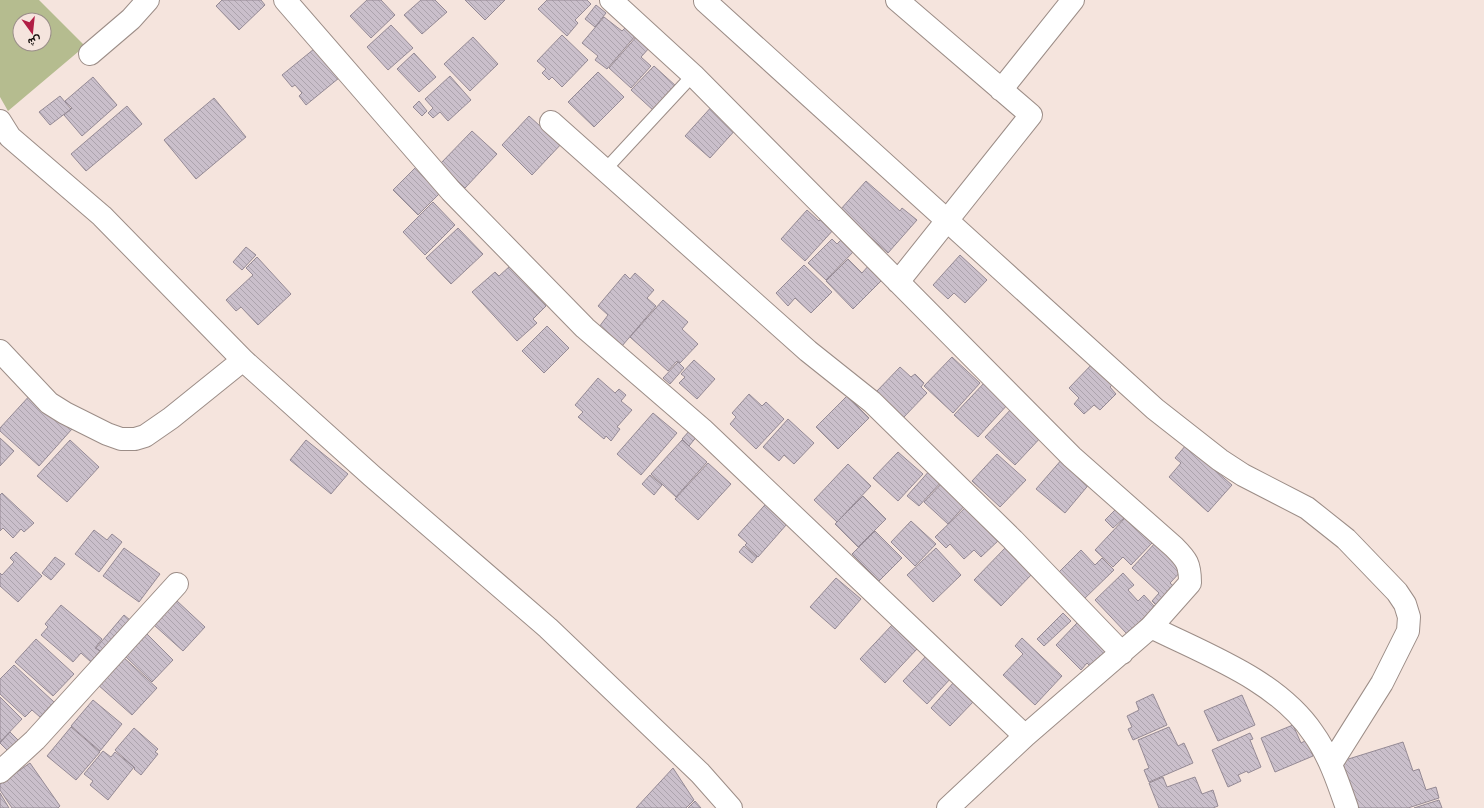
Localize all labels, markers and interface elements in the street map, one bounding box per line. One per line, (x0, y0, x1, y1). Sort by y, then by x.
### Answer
north arrow (12, 12, 52, 52)
text: ش (26, 33, 43, 51)

